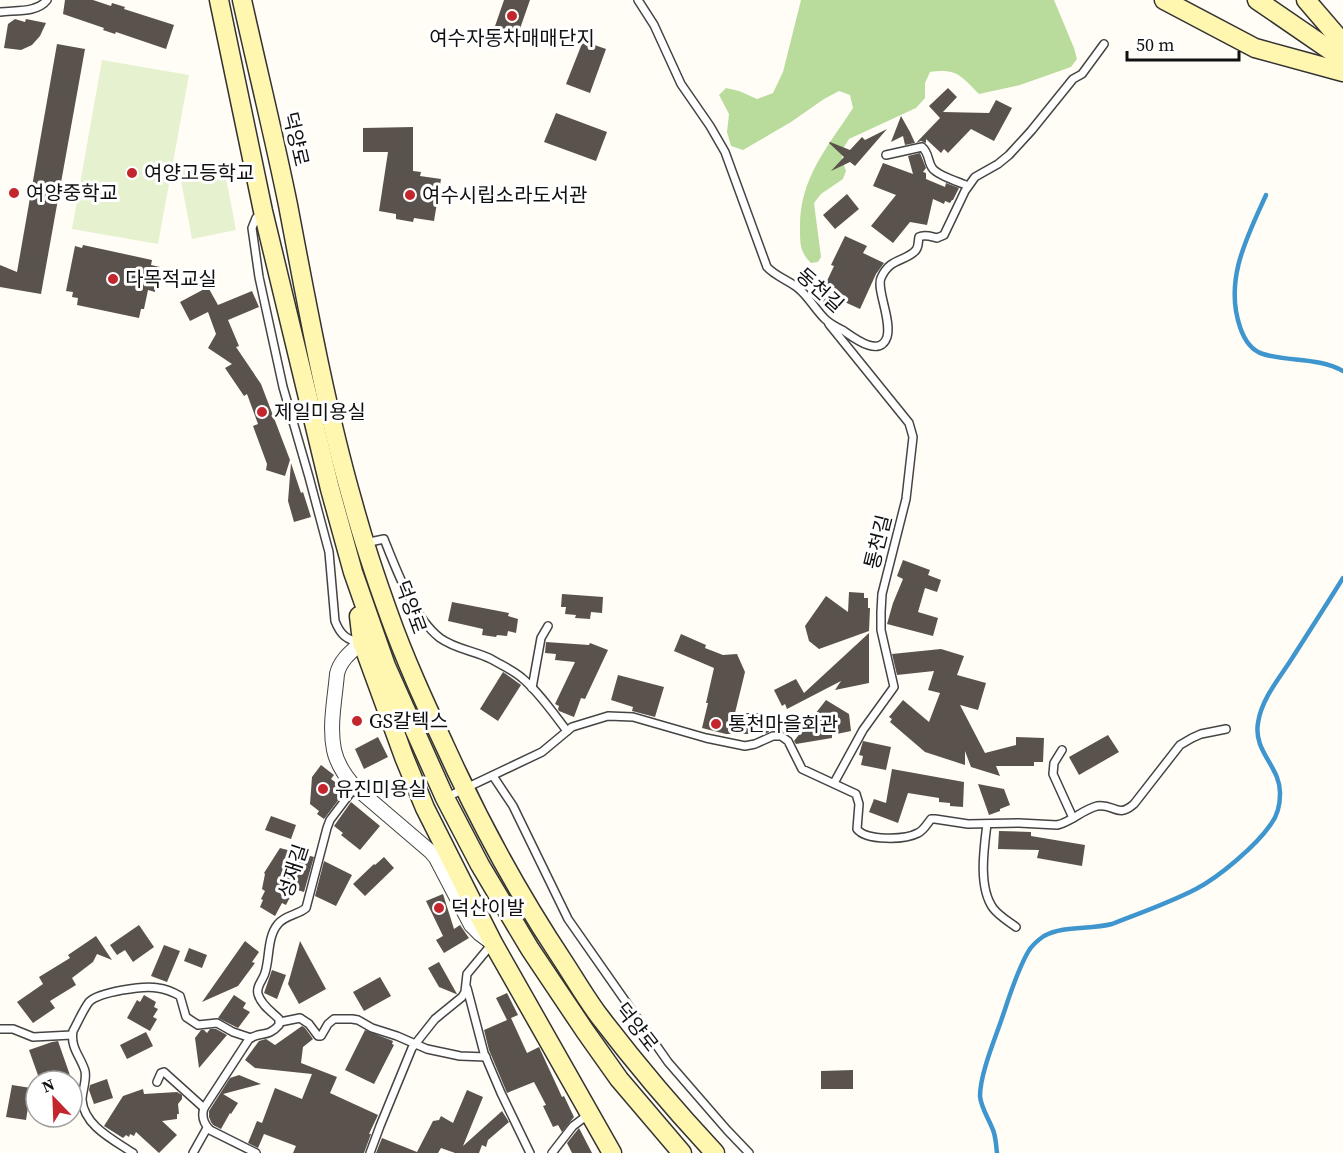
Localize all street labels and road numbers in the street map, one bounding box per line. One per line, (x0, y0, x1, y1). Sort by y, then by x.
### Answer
street label: 덕양로 (276, 109, 316, 169)
street label: 동천길 (790, 261, 850, 319)
street label: 통천길 (858, 512, 898, 572)
street label: 덕양로 (388, 576, 434, 638)
street label: 성재길 (271, 840, 315, 902)
street label: 덕양로 (609, 997, 665, 1057)

